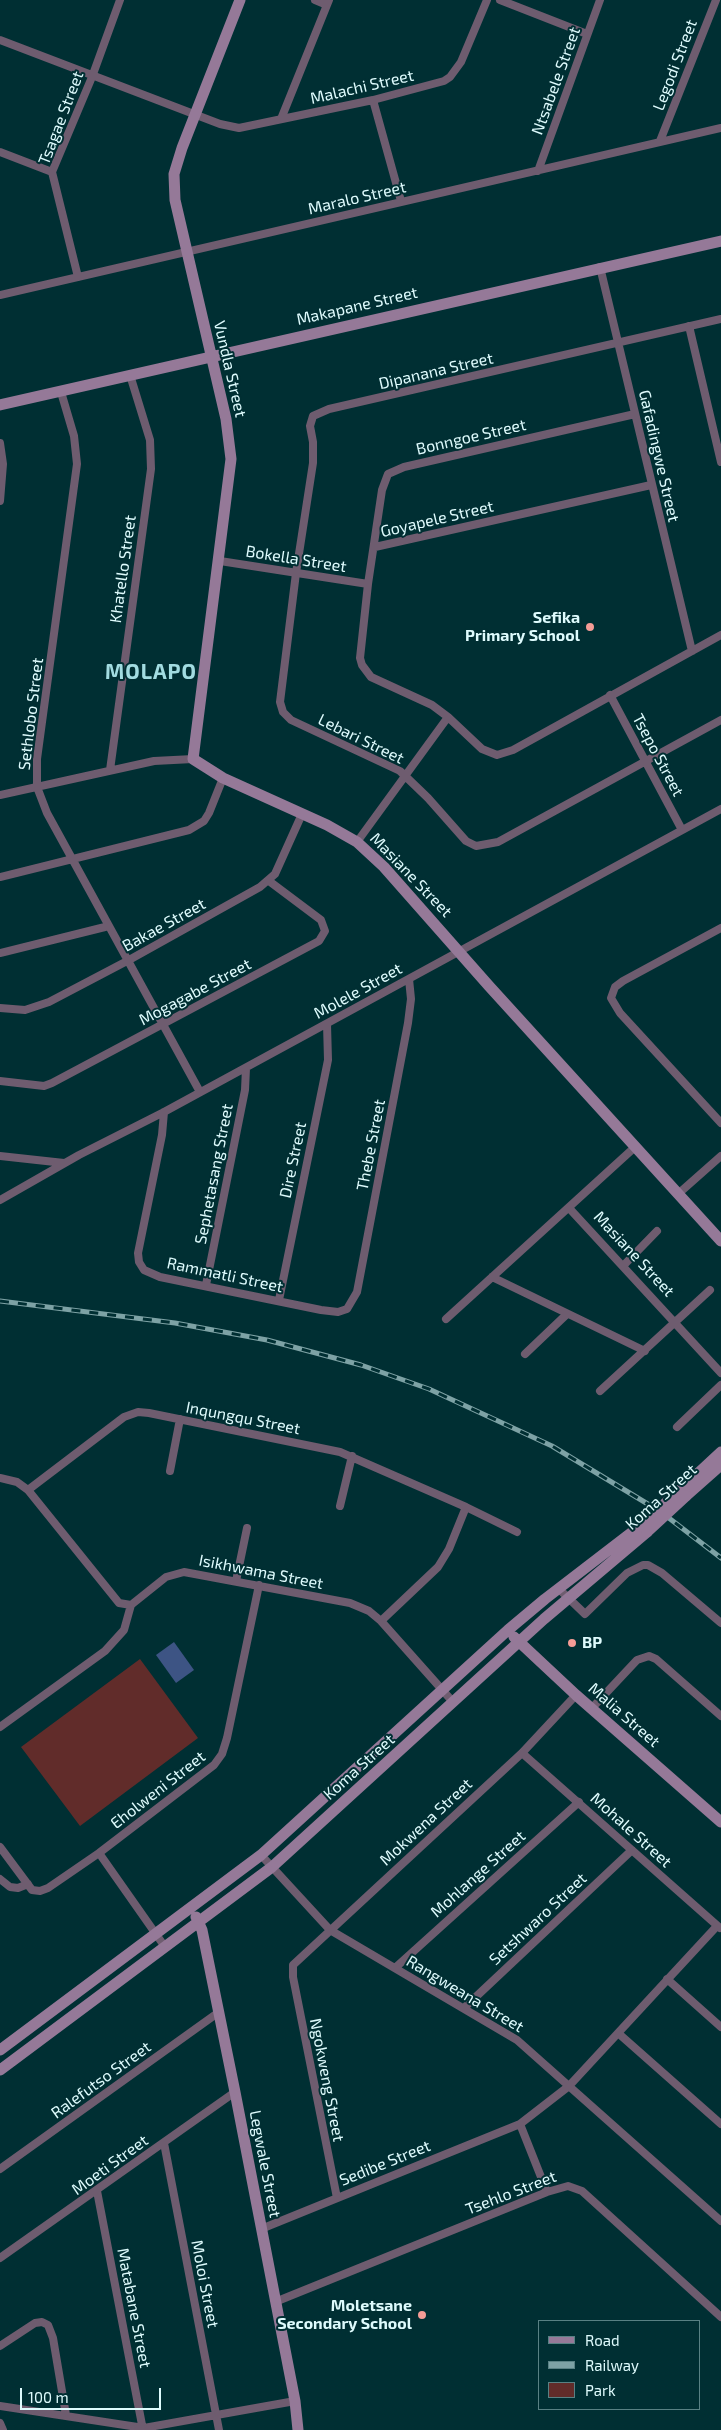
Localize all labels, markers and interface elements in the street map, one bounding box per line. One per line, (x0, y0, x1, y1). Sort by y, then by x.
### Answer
street label: Legodi Street (649, 17, 701, 113)
street label: Ntsabele Street (528, 24, 584, 138)
street label: Malachi Street (308, 66, 416, 108)
street label: Tsagae Street (34, 68, 88, 168)
street label: Maralo Street (306, 177, 408, 219)
street label: Makapane Street (295, 283, 419, 329)
street label: Vundla Street (210, 319, 250, 419)
street label: Dipanana Street (377, 349, 495, 393)
street label: Gafadingwe Street (634, 388, 684, 524)
street label: Bonngoe Street (414, 415, 528, 459)
street label: Goyapele Street (379, 497, 495, 541)
street label: Khatello Street (106, 514, 140, 624)
street label: Bokella Street (244, 542, 348, 576)
place label: Sefika Primary School (465, 608, 580, 646)
marker: Sefika Primary School (584, 621, 596, 633)
street label: Sethlobo Street (15, 657, 47, 771)
district label: MOLAPO (104, 659, 198, 685)
street label: Lebari Street (315, 710, 407, 768)
street label: Tsepo Street (628, 710, 688, 800)
street label: Masiane Street (366, 829, 456, 921)
street label: Bakae Street (119, 894, 209, 956)
street label: Mogagabe Street (136, 954, 254, 1030)
street label: Molele Street (311, 959, 405, 1023)
street label: Thebe Street (353, 1098, 389, 1192)
street label: Sephetasang Street (191, 1102, 237, 1246)
street label: Dire Street (276, 1120, 310, 1200)
street label: Masiane Street (590, 1207, 678, 1301)
street label: Rammatli Street (165, 1253, 285, 1297)
street label: Inqungqu Street (184, 1397, 302, 1439)
street label: Koma Street (621, 1460, 701, 1534)
street label: Isikhwama Street (197, 1551, 325, 1593)
place label: BP (582, 1633, 602, 1653)
marker: BP (566, 1637, 578, 1649)
street label: Malia Street (584, 1679, 664, 1751)
street label: Koma Street (319, 1730, 399, 1804)
street label: Eholweni Street (107, 1747, 209, 1833)
street label: Mokwena Street (376, 1774, 476, 1870)
street label: Mohale Street (586, 1789, 676, 1871)
street label: Mohlange Street (427, 1826, 529, 1922)
street label: Setshwaro Street (485, 1869, 591, 1969)
street label: Rangweana Street (403, 1951, 527, 2037)
street label: Ngokweng Street (306, 2017, 348, 2143)
street label: Ralefutso Street (47, 2037, 155, 2123)
street label: Legwale Street (245, 2109, 285, 2219)
street label: Moeti Street (68, 2131, 152, 2199)
street label: Sedibe Street (337, 2136, 433, 2190)
street label: Tsehlo Street (463, 2167, 559, 2219)
street label: Moloi Street (187, 2239, 223, 2329)
street label: Matabane Street (113, 2247, 155, 2369)
place label: Moletsane Secondary School (277, 2296, 412, 2334)
marker: Moletsane Secondary School (416, 2309, 428, 2321)
legend (538, 2320, 701, 2410)
text: Road (585, 2331, 620, 2349)
text: Railway (585, 2356, 639, 2374)
scale bar (22, 2378, 164, 2410)
text: Park (585, 2381, 616, 2399)
text: 100 m (28, 2388, 69, 2406)

